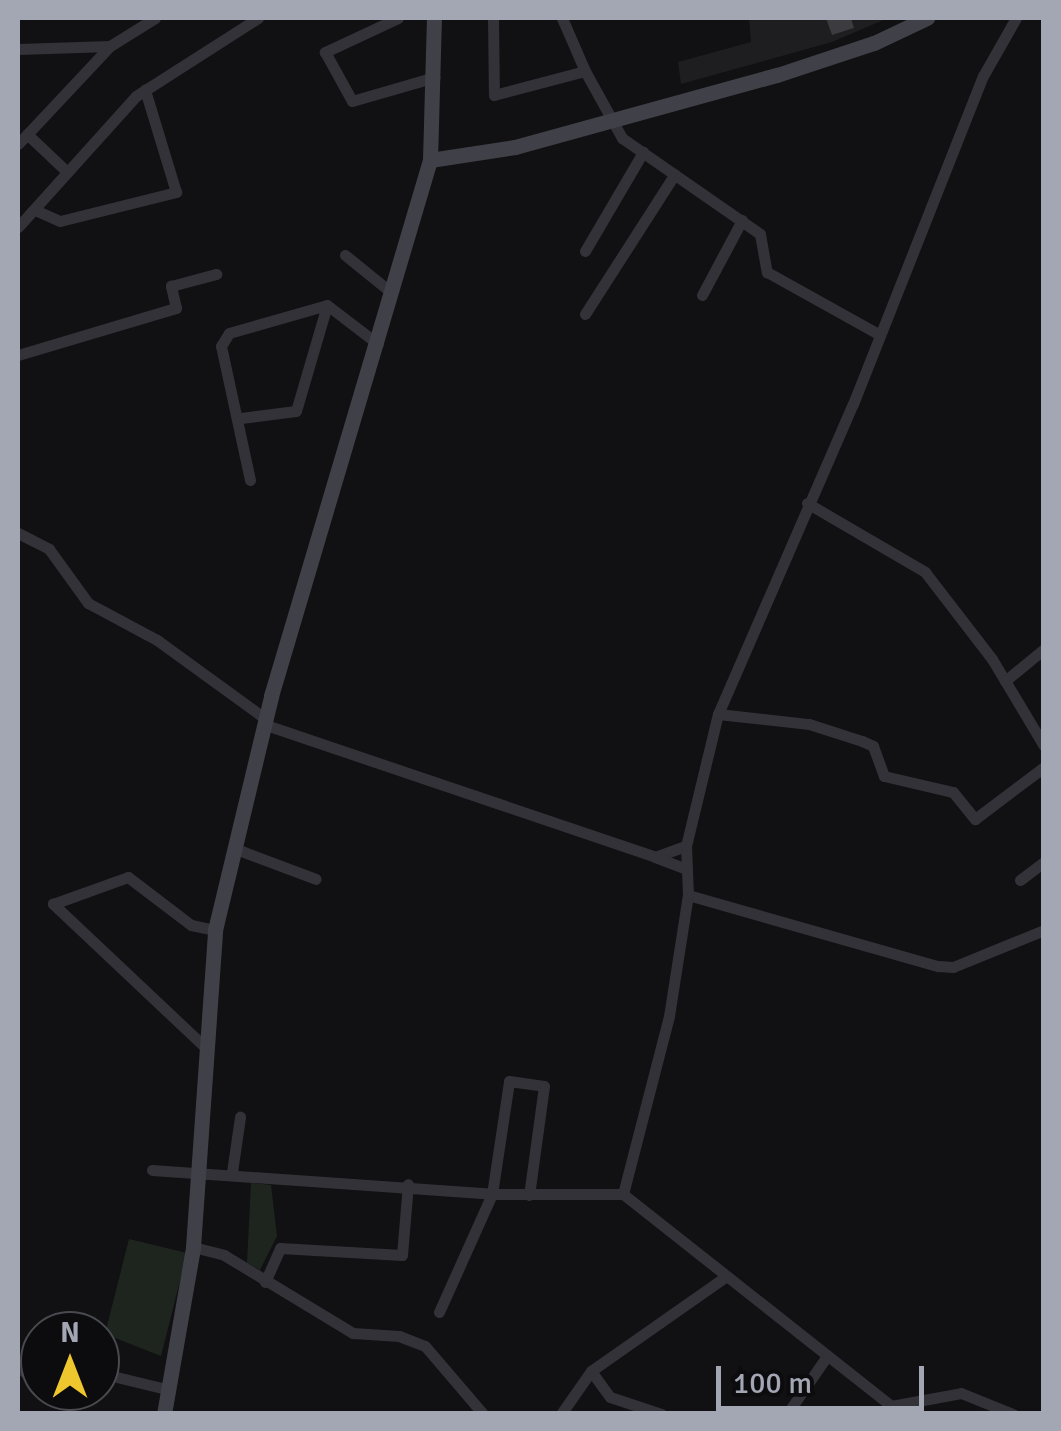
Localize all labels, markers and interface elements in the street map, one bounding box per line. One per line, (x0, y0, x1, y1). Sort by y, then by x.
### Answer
north arrow (20, 1311, 120, 1411)
text: N (60, 1316, 80, 1350)
scale bar (721, 1346, 928, 1408)
text: 100 m (733, 1365, 812, 1402)

